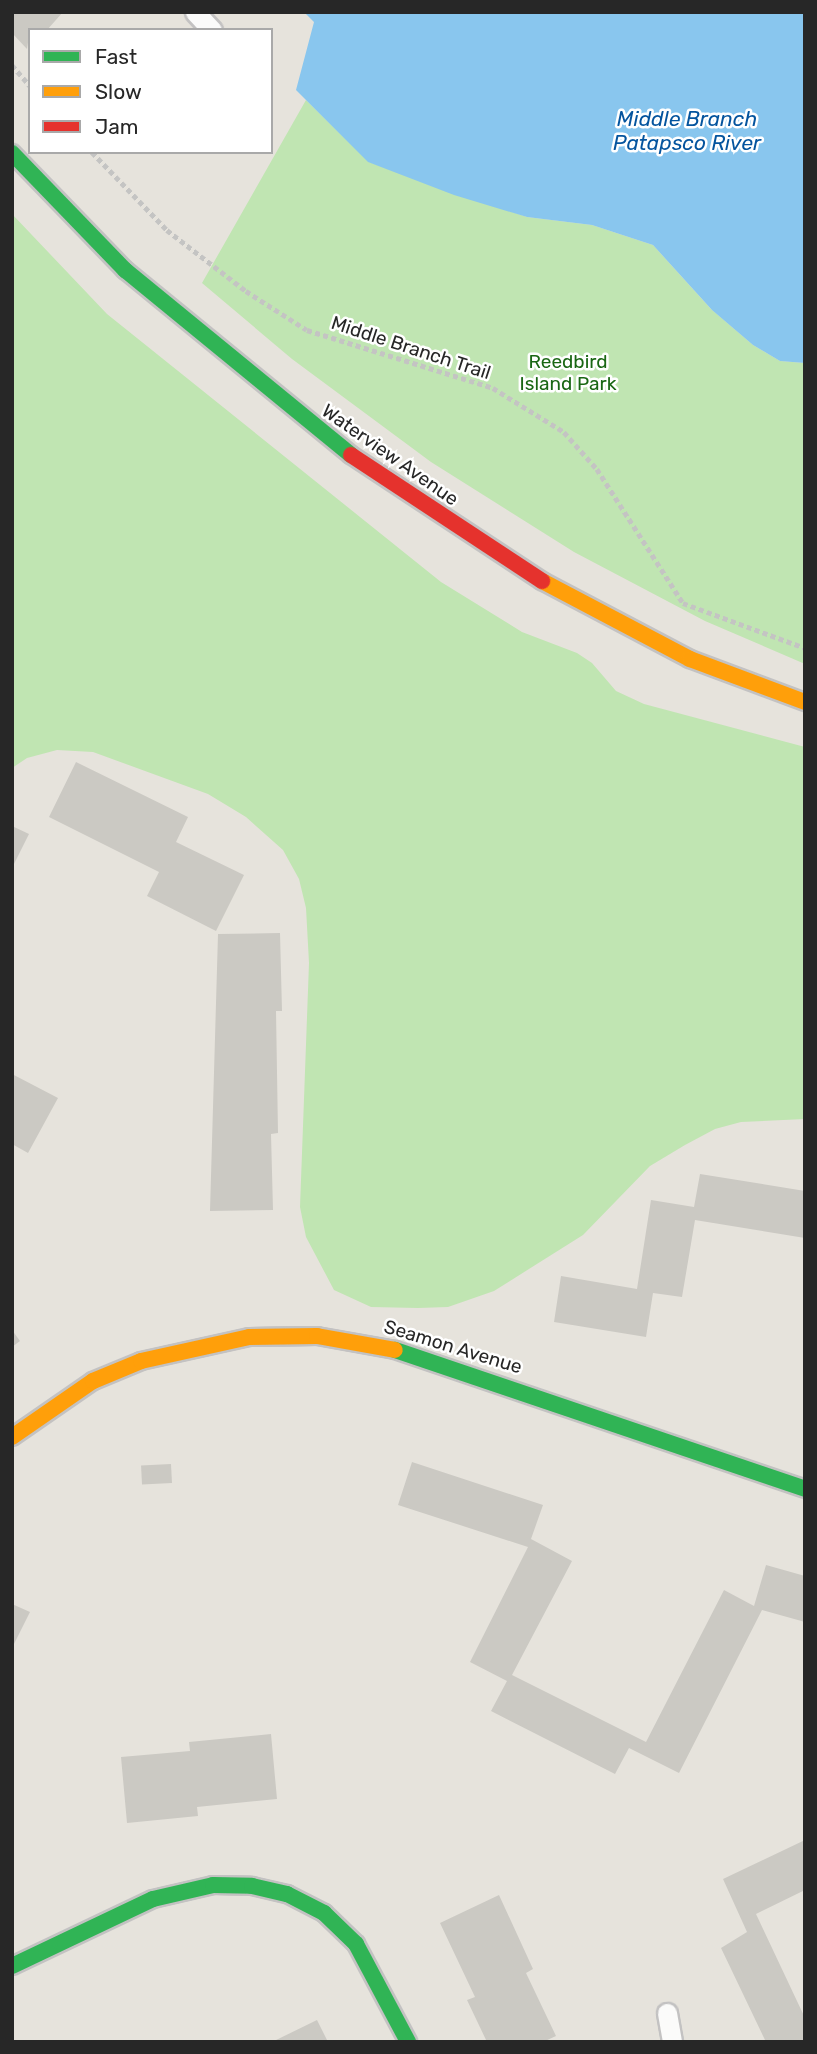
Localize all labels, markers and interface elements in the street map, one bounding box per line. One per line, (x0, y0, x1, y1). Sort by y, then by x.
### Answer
legend (28, 28, 273, 154)
text: Fast (95, 44, 137, 69)
text: Slow (95, 79, 142, 104)
water label: Middle Branch Patapsco River (613, 106, 761, 156)
text: Jam (95, 114, 139, 139)
street label: Middle Branch Trail (328, 311, 494, 385)
park label: Reedbird Island Park (520, 351, 616, 395)
street label: Waterview Avenue (317, 399, 463, 511)
street label: Seamon Avenue (381, 1315, 525, 1379)

